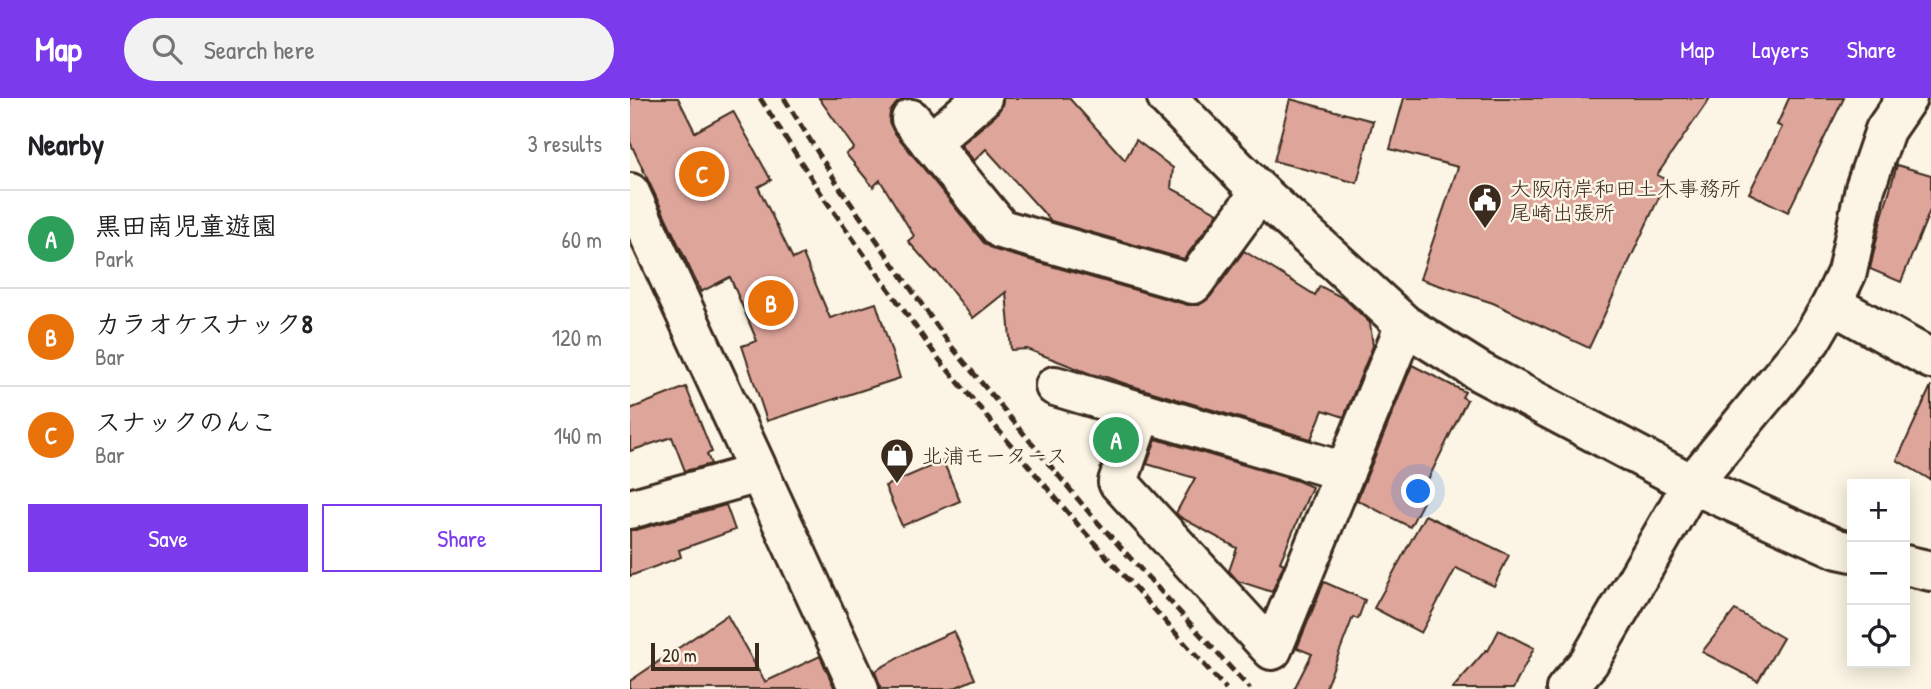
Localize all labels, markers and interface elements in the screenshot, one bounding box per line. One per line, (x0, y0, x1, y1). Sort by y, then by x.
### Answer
search box (124, 18, 614, 81)
text: Map (35, 27, 82, 71)
icon: search (148, 30, 186, 68)
text: Search here (204, 32, 315, 67)
text: Map (1680, 33, 1714, 65)
text: Layers (1752, 33, 1809, 65)
text: Share (1847, 33, 1896, 65)
text: Nearby (28, 124, 104, 164)
text: 3 results (527, 128, 602, 159)
pin: C (679, 148, 725, 200)
place label: 大阪府岸和田土木事務所 尾崎出張所 (1510, 174, 1741, 227)
public building icon: 大阪府岸和田土木事務所 尾崎出張所 (1466, 181, 1504, 230)
text: 黒田南児童遊園 (95, 208, 277, 243)
text: A (45, 224, 57, 255)
text: 60 m (562, 224, 602, 255)
text: Park (95, 243, 133, 274)
pin: B (748, 277, 794, 329)
text: カラオケスナック8 (95, 306, 313, 341)
text: B (45, 322, 57, 353)
text: 120 m (552, 322, 602, 353)
text: Bar (95, 341, 125, 372)
text: スナックのんこ (95, 404, 276, 439)
pin: A (1093, 414, 1139, 466)
text: C (45, 420, 57, 451)
text: 140 m (554, 420, 602, 451)
shop icon: 北浦モータース (878, 436, 916, 485)
text: Bar (95, 439, 125, 470)
place label: 北浦モータース (922, 441, 1067, 470)
your location (1401, 474, 1435, 508)
map controls (1847, 479, 1910, 668)
button: + (1847, 479, 1910, 542)
button: Save (28, 504, 308, 572)
button: Share (322, 504, 602, 572)
button: − (1847, 542, 1910, 605)
button: locate (1847, 605, 1910, 668)
scale bar (651, 640, 760, 672)
text: 20 m (662, 642, 697, 668)

